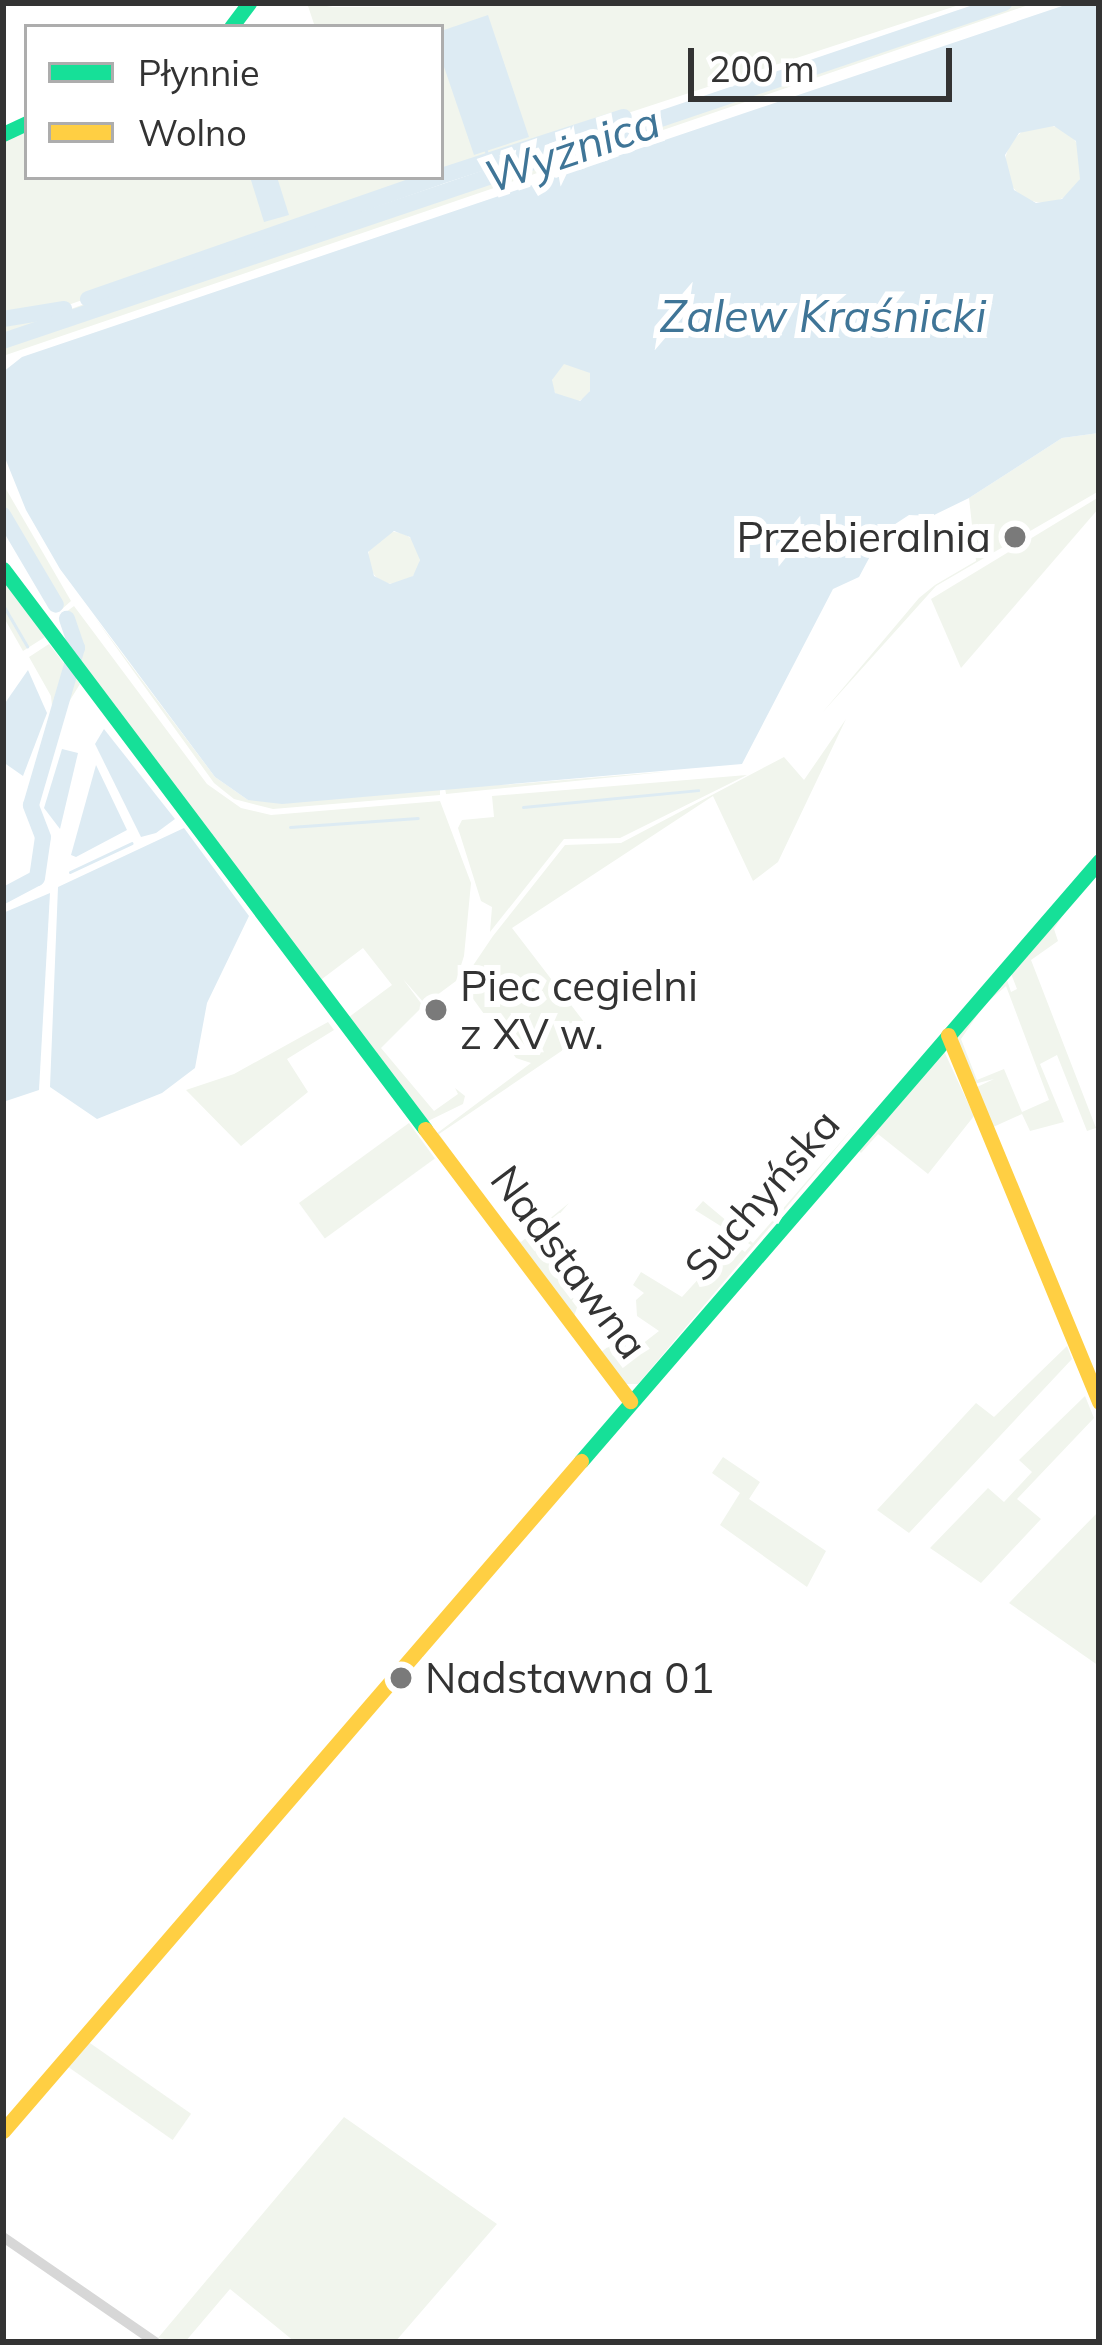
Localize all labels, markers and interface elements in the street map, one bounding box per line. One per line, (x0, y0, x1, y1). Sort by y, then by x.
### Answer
legend (24, 24, 444, 180)
scale bar (694, 24, 958, 98)
text: 200 m (709, 46, 815, 91)
text: Płynnie (138, 50, 259, 95)
water label: Wyżnica (477, 94, 667, 204)
text: Wolno (138, 110, 247, 155)
water label: Zalew Kraśnicki (660, 289, 986, 343)
place label: Przebieralnia (736, 512, 991, 562)
marker: Przebieralnia (1002, 524, 1028, 550)
place label: Piec cegielni z XV w. (460, 961, 698, 1060)
marker: Piec cegielni z XV w. (423, 997, 449, 1023)
street label: Suchyńska (674, 1099, 850, 1291)
street label: Nadstawna (480, 1156, 658, 1368)
place label: Nadstawna 01 (425, 1653, 715, 1703)
marker: Nadstawna 01 (388, 1665, 414, 1691)

